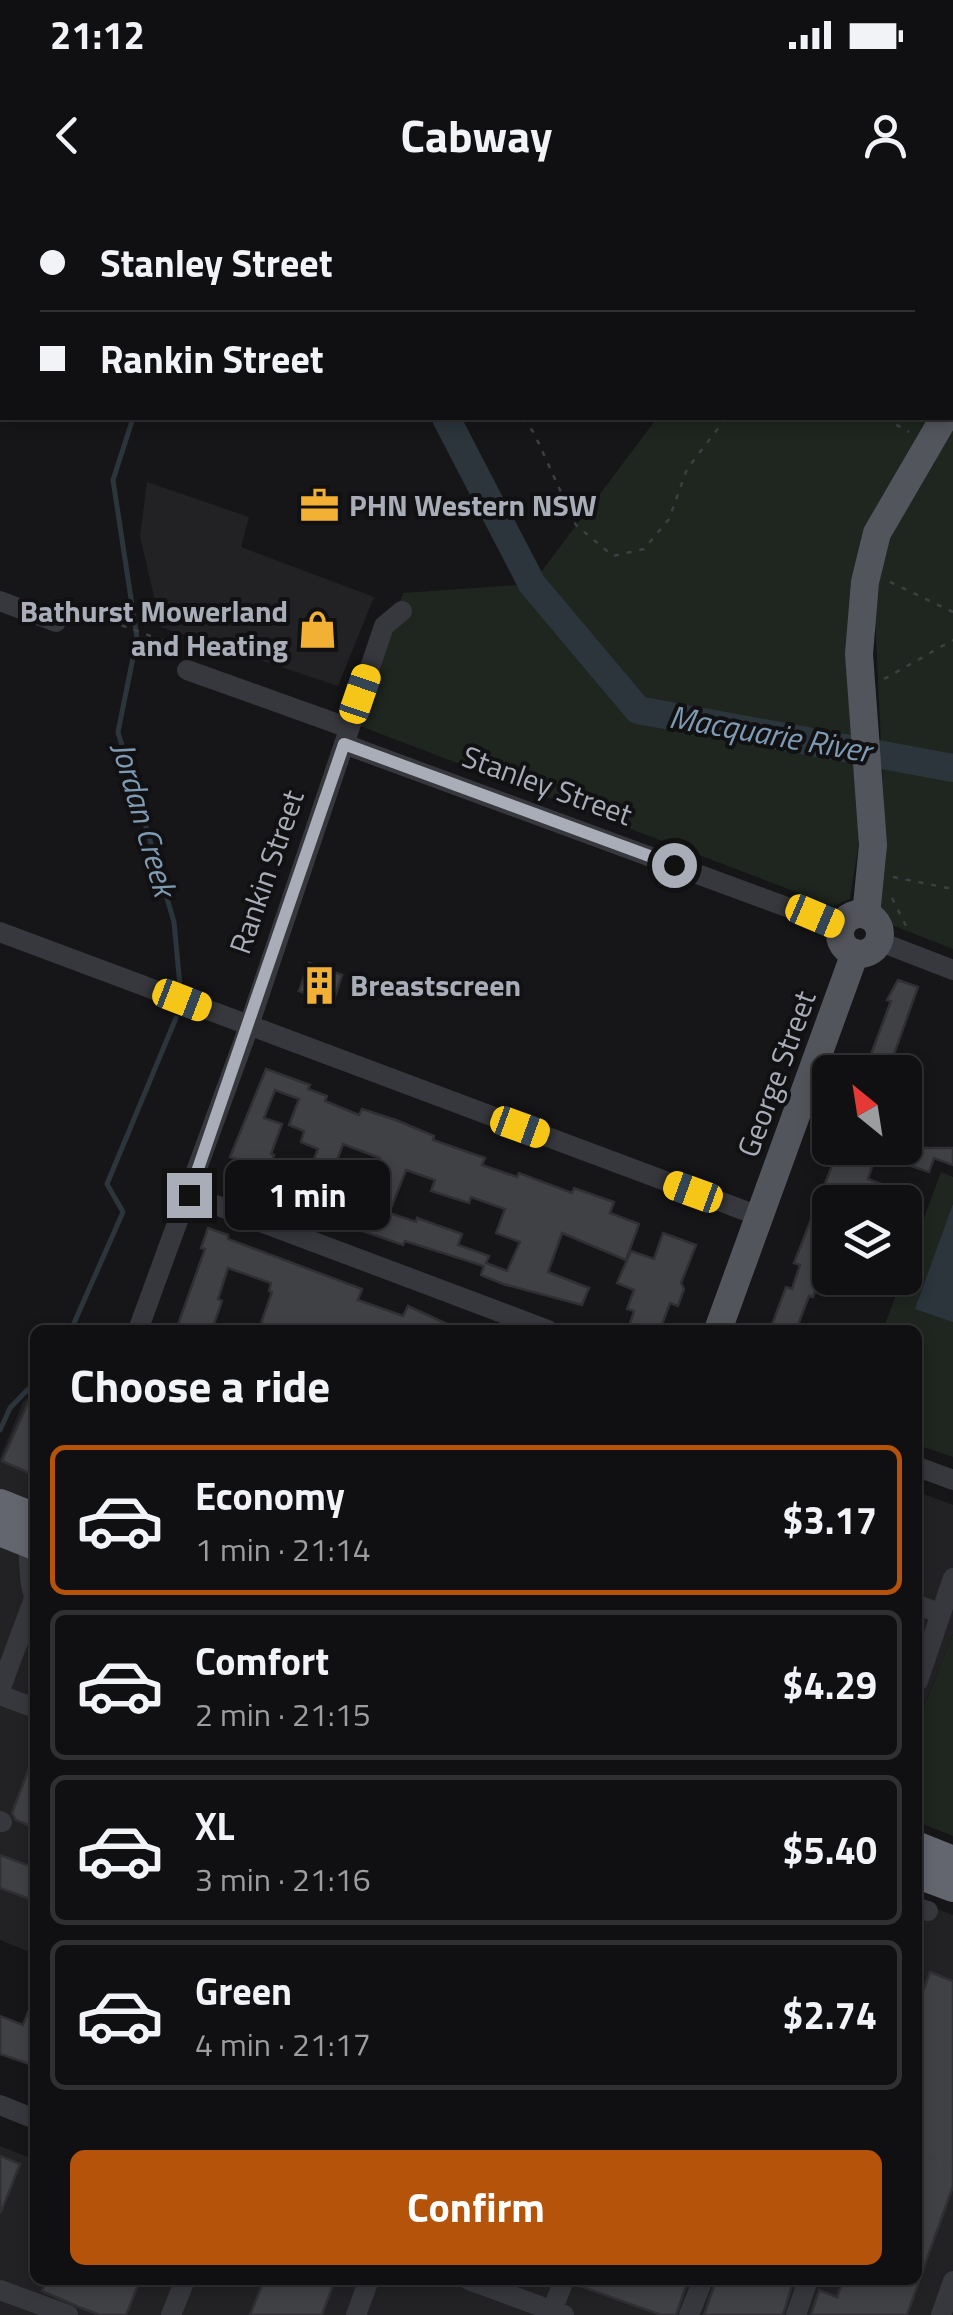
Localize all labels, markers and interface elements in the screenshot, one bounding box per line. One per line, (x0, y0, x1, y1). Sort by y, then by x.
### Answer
text: 21:12 (50, 6, 145, 64)
text: Cabway (401, 101, 552, 169)
icon: back (40, 108, 95, 163)
icon: person (858, 108, 913, 163)
text: Stanley Street (100, 234, 333, 292)
text: Rankin Street (100, 330, 324, 388)
place label: PHN Western NSW (349, 482, 597, 528)
office icon: PHN Western NSW (298, 485, 340, 527)
place label: Bathurst Mowerland and Heating (20, 588, 288, 668)
shop icon: Bathurst Mowerland and Heating (297, 608, 339, 650)
car (336, 661, 384, 727)
water label: Macquarie River (666, 692, 878, 775)
street label: Stanley Street (456, 733, 639, 837)
water label: Jordan Creek (100, 736, 191, 905)
street label: Rankin Street (217, 783, 316, 960)
route start (652, 843, 697, 888)
car (782, 890, 848, 942)
place label: Breastscreen (350, 962, 521, 1008)
building icon: Breastscreen (299, 965, 341, 1007)
car (149, 975, 215, 1025)
street label: George Street (725, 984, 828, 1163)
north arrow (812, 1055, 922, 1165)
map controls (812, 1055, 922, 1295)
car (487, 1103, 553, 1151)
callout: 1 min (224, 1160, 389, 1230)
car (660, 1168, 726, 1216)
text: 1 min (269, 1171, 346, 1219)
route end (167, 1173, 212, 1218)
button: layers (812, 1185, 922, 1295)
text: Choose a ride (70, 1351, 330, 1419)
text: Economy (195, 1467, 345, 1525)
icon: car (75, 1475, 165, 1565)
text: $3.17 (782, 1491, 877, 1549)
text: 1 min · 21:14 (195, 1525, 371, 1573)
text: Comfort (195, 1632, 329, 1690)
icon: car (75, 1640, 165, 1730)
text: $4.29 (782, 1656, 877, 1714)
text: 2 min · 21:15 (195, 1690, 371, 1738)
text: XL (195, 1797, 235, 1855)
icon: car (75, 1805, 165, 1895)
text: $5.40 (782, 1821, 877, 1879)
text: 3 min · 21:16 (195, 1855, 371, 1903)
text: Green (195, 1962, 292, 2020)
icon: car (75, 1970, 165, 2060)
text: $2.74 (782, 1986, 877, 2044)
text: 4 min · 21:17 (195, 2020, 371, 2068)
button: Confirm (70, 2150, 882, 2265)

